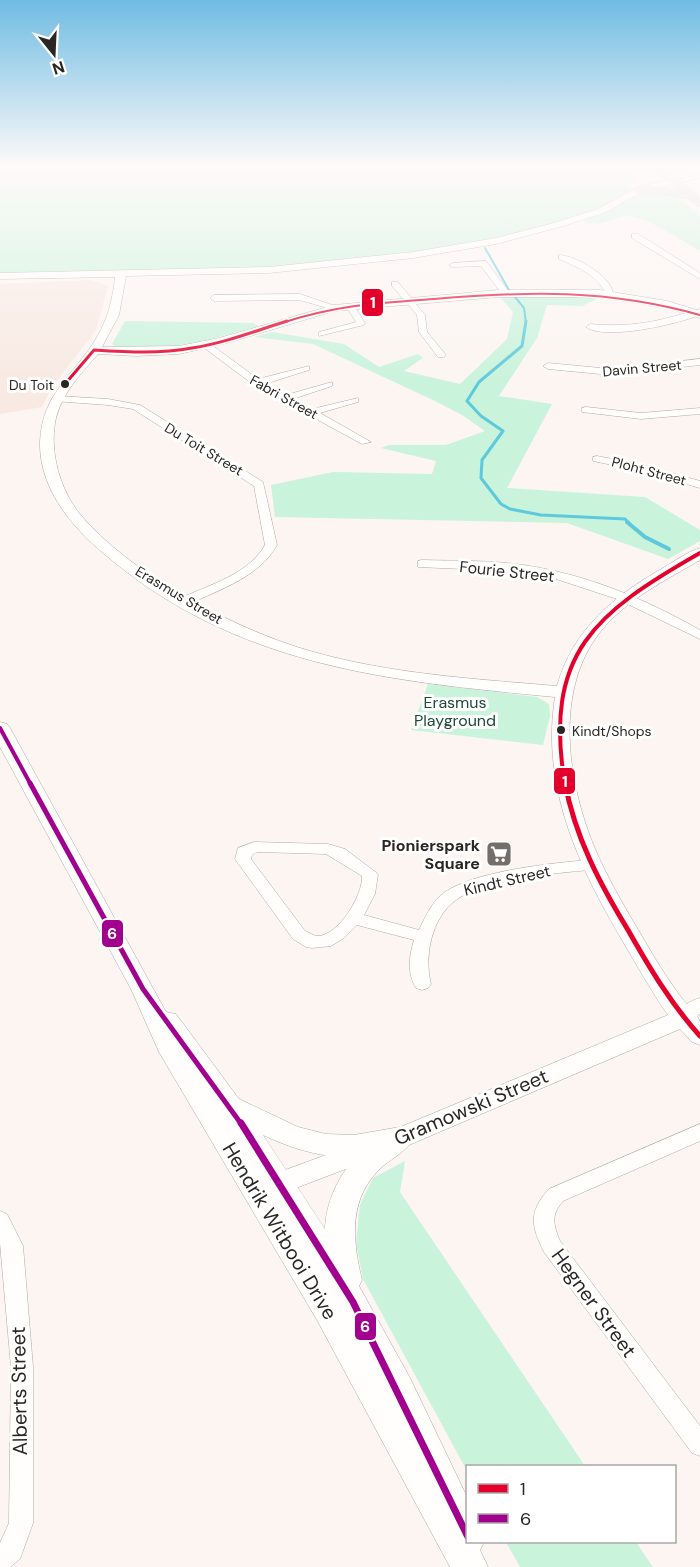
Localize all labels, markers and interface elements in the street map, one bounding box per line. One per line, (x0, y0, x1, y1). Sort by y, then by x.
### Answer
north arrow (24, 24, 84, 84)
text: N (50, 56, 67, 80)
line badge: 1 (361, 288, 384, 317)
text: 1 (370, 292, 376, 313)
street label: Davin Street (602, 356, 682, 380)
street label: Fabri Street (247, 371, 321, 423)
place label: Du Toit (9, 376, 54, 394)
marker: Du Toit (59, 378, 71, 390)
street label: Du Toit Street (161, 418, 247, 480)
street label: Ploht Street (610, 452, 688, 490)
street label: Fourie Street (458, 556, 555, 587)
street label: Erasmus Street (132, 562, 226, 628)
park label: Erasmus Playground (414, 692, 496, 731)
place label: Kindt/Shops (572, 722, 652, 740)
marker: Kindt/Shops (555, 724, 567, 736)
line badge: 1 (553, 767, 576, 795)
text: 1 (562, 771, 568, 792)
place label: Pionierspark Square (381, 835, 481, 874)
supermarket icon: Pionierspark Square (484, 839, 514, 869)
street label: Kindt Street (462, 860, 552, 901)
line badge: 6 (101, 919, 124, 948)
text: 6 (107, 923, 117, 944)
street label: Gramowski Street (390, 1063, 552, 1151)
street label: Hendrik Witbooi Drive (217, 1138, 343, 1324)
street label: Hegner Street (546, 1243, 642, 1363)
line badge: 6 (354, 1312, 377, 1341)
text: 6 (360, 1316, 370, 1337)
street label: Alberts Street (5, 1326, 33, 1456)
legend (466, 1465, 676, 1543)
text: 1 (520, 1477, 526, 1501)
text: 6 (520, 1507, 531, 1531)

